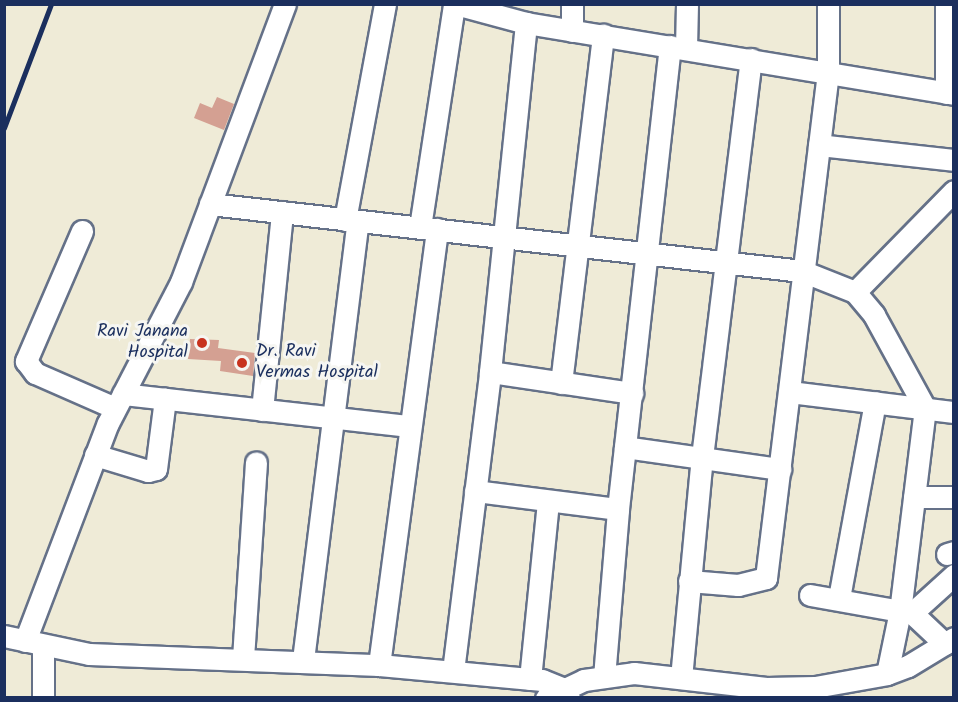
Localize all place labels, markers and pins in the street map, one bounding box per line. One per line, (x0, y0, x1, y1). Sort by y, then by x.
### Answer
place label: Ravi Janana Hospital (97, 322, 188, 364)
marker: Ravi Janana Hospital (193, 334, 211, 352)
place label: Dr. Ravi Vermas Hospital (256, 342, 378, 385)
marker: Dr. Ravi Vermas Hospital (233, 354, 251, 372)

